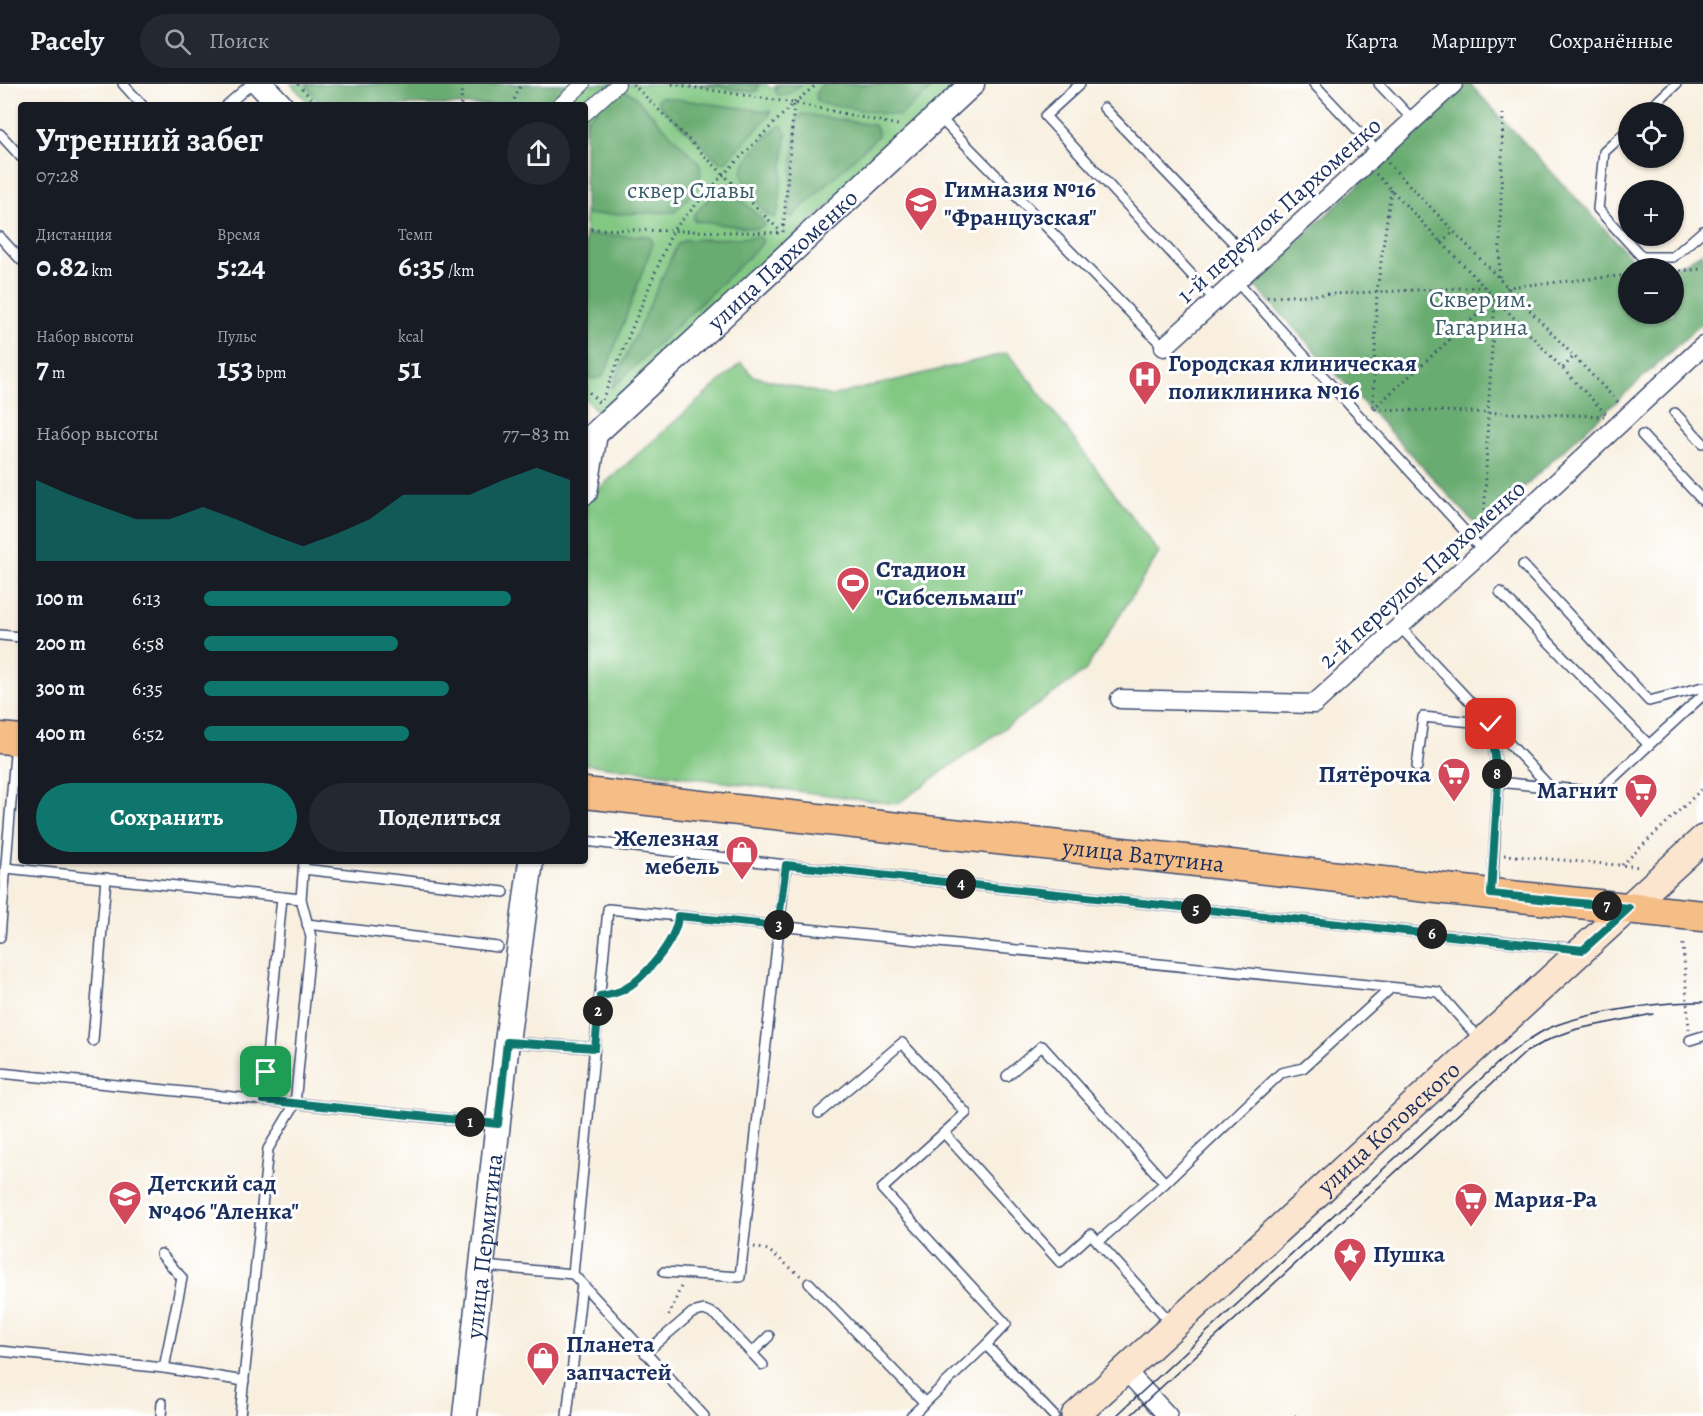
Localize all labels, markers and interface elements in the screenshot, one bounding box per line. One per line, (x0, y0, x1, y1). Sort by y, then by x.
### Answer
search box (140, 14, 560, 68)
text: Pacely (30, 22, 104, 60)
icon: search (161, 25, 194, 58)
text: Поиск (209, 26, 269, 56)
text: Карта (1345, 27, 1398, 55)
text: Маршрут (1431, 27, 1516, 55)
text: Сохранённые (1549, 27, 1673, 55)
map controls (1618, 102, 1684, 324)
button: locate (1618, 102, 1684, 168)
street label: 1-й переулок Пархоменко (1170, 110, 1388, 310)
text: Утренний забег (36, 117, 263, 162)
button: share (507, 122, 570, 185)
text: 07:28 (36, 162, 79, 189)
place label: Гимназия №16 "Французская" (944, 173, 1097, 233)
park label: сквер Славы (627, 174, 755, 206)
button: + (1618, 180, 1684, 246)
street label: улица Пархоменко (700, 182, 865, 338)
school or university icon: Гимназия №16 "Французская" (903, 185, 939, 232)
text: Дистанция (36, 224, 112, 246)
text: Время (217, 224, 261, 246)
text: Темп (398, 224, 433, 246)
text: 0.82 (36, 246, 88, 286)
text: 5:24 (217, 246, 266, 286)
text: 6:35 (398, 246, 445, 286)
button: − (1618, 258, 1684, 324)
text: km (88, 260, 113, 282)
text: /km (445, 260, 475, 282)
park label: Сквер им. Гагарина (1429, 283, 1533, 343)
text: Набор высоты (36, 326, 134, 348)
text: Пульс (217, 326, 257, 348)
text: kcal (398, 326, 424, 348)
place label: Городская клиническая поликлиника №16 (1168, 347, 1417, 407)
text: 7 (36, 348, 49, 388)
text: 153 (217, 348, 253, 388)
text: 51 (398, 348, 422, 388)
hospital icon: Городская клиническая поликлиника №16 (1127, 359, 1163, 406)
text: m (49, 362, 65, 384)
text: bpm (253, 362, 287, 384)
text: Набор высоты (36, 420, 159, 447)
text: 77–83 m (502, 420, 570, 447)
street label: 2-й переулок Пархоменко (1312, 472, 1532, 676)
place label: Стадион "Сибсельмаш" (876, 553, 1023, 613)
sports icon: Стадион "Сибсельмаш" (835, 565, 871, 612)
text: 100 m (36, 585, 84, 612)
text: 6:13 (132, 585, 161, 612)
text: 200 m (36, 630, 86, 657)
text: 6:58 (132, 630, 164, 657)
text: 300 m (36, 675, 85, 702)
text: 6:35 (132, 675, 163, 702)
pin (1465, 698, 1516, 749)
icon: check (1474, 707, 1507, 740)
text: 400 m (36, 720, 86, 747)
text: 6:52 (132, 720, 164, 747)
supermarket icon: Пятёрочка (1436, 756, 1472, 803)
place label: Пятёрочка (1318, 758, 1432, 790)
pin: 8 (1482, 759, 1512, 789)
text: 8 (1493, 763, 1501, 785)
supermarket icon: Магнит (1623, 772, 1659, 819)
place label: Магнит (1537, 774, 1618, 806)
button: Сохранить (36, 783, 297, 852)
button: Поделиться (309, 783, 570, 852)
place label: Железная мебель (614, 822, 719, 882)
street label: улица Ватутина (1060, 830, 1226, 880)
shop icon: Железная мебель (724, 834, 760, 881)
pin: 4 (946, 869, 976, 899)
text: 4 (957, 873, 965, 895)
pin: 7 (1592, 891, 1622, 921)
pin: 5 (1181, 894, 1211, 924)
text: 7 (1604, 895, 1610, 917)
text: 5 (1193, 898, 1199, 920)
pin: 3 (764, 910, 794, 940)
text: 3 (776, 914, 782, 936)
pin: 6 (1417, 919, 1447, 949)
text: 6 (1428, 923, 1436, 945)
pin: 2 (583, 996, 613, 1026)
text: 2 (594, 1000, 602, 1022)
pin (240, 1046, 291, 1097)
street label: улица Котовского (1309, 1054, 1467, 1202)
icon: arrive (249, 1055, 282, 1088)
pin: 1 (455, 1107, 485, 1137)
text: 1 (467, 1111, 473, 1133)
street label: улица Пермитина (458, 1152, 510, 1341)
place label: Детский сад №406 "Аленка" (148, 1167, 299, 1227)
school or university icon: Детский сад №406 "Аленка" (107, 1179, 143, 1226)
supermarket icon: Мария-Ра (1453, 1181, 1489, 1228)
place label: Мария-Ра (1494, 1183, 1598, 1215)
place icon: Пушка (1332, 1236, 1368, 1283)
place label: Пушка (1373, 1238, 1446, 1270)
place label: Планета запчастей (566, 1328, 672, 1388)
shop icon: Планета запчастей (525, 1340, 561, 1387)

